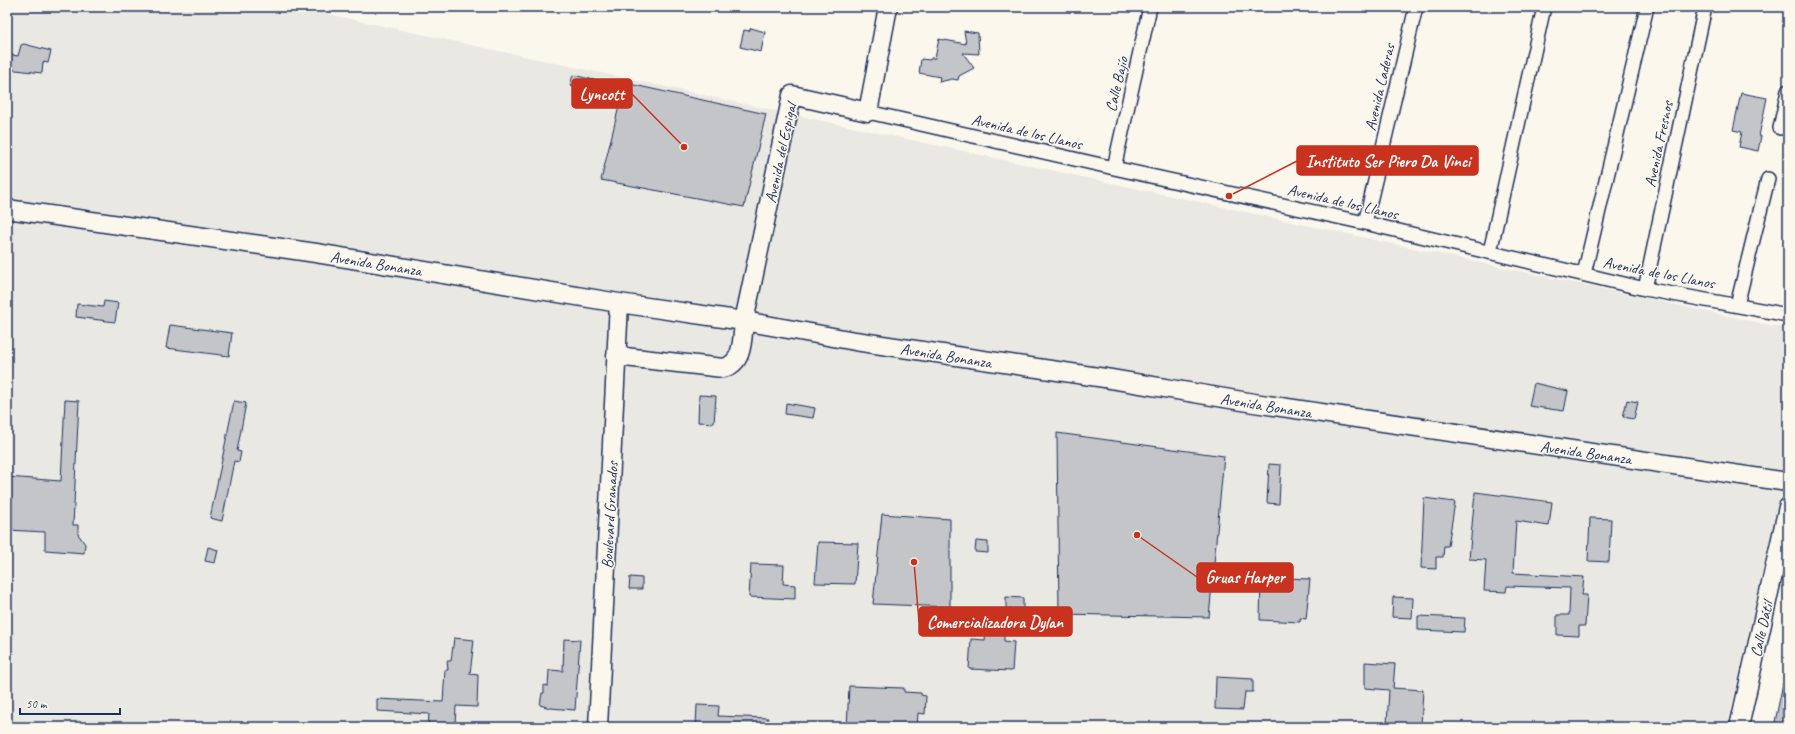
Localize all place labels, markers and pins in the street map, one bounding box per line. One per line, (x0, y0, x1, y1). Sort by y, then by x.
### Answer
callout: Lyncott (572, 79, 632, 108)
callout: Instituto Ser Piero Da Vinci (1297, 146, 1478, 175)
callout: Gruas Harper (1197, 563, 1293, 592)
callout: Comercializadora Dylan (919, 607, 1072, 636)

